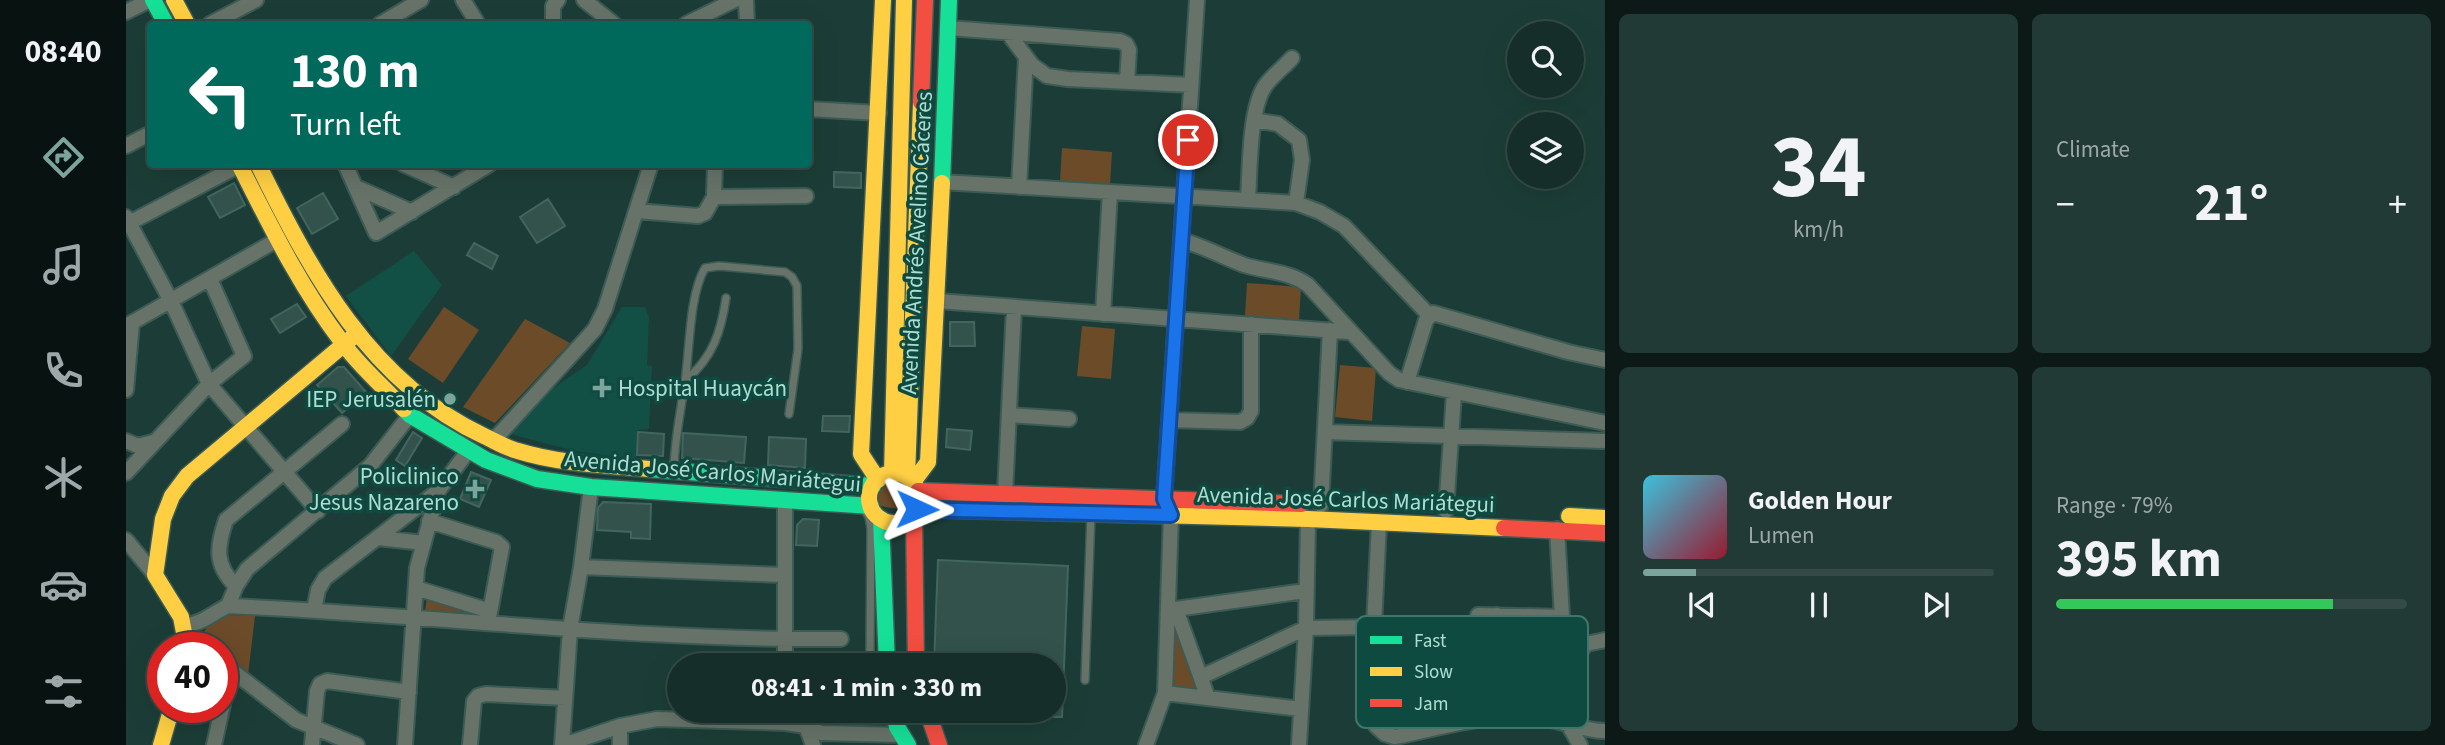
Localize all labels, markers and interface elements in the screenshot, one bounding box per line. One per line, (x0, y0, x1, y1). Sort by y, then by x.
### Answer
map controls (1507, 21, 1584, 189)
button: search (1507, 21, 1584, 98)
text: 08:40 (24, 29, 102, 75)
text: 130 m (290, 37, 419, 107)
icon: left (175, 49, 266, 140)
street label: Avenida Andrés Avelino Cáceres (892, 91, 941, 395)
text: Turn left (290, 102, 401, 148)
text: 34 (1770, 103, 1867, 232)
pin (1158, 110, 1218, 170)
button: layers (1507, 112, 1584, 189)
icon: arrive (1169, 121, 1207, 159)
icon: directions (39, 133, 88, 182)
text: Climate (2056, 133, 2130, 166)
text: 21° (2195, 167, 2268, 241)
text: − (2056, 178, 2075, 232)
text: + (2388, 178, 2407, 232)
text: km/h (1793, 213, 1844, 246)
icon: music (39, 240, 88, 289)
icon: phone (39, 346, 88, 395)
place label: Hospital Huaycán (618, 372, 787, 405)
marker: Hospital Huaycán (592, 378, 612, 398)
place label: IEP Jerusalén (306, 383, 436, 416)
marker: IEP Jerusalén (442, 391, 458, 407)
street label: Avenida José Carlos Mariátegui (563, 442, 863, 501)
icon: climate (39, 453, 88, 502)
place label: Policlinico Jesus Nazareno (309, 460, 459, 519)
position arrow (880, 472, 954, 546)
street label: Avenida José Carlos Mariátegui (1197, 478, 1495, 521)
marker: Policlinico Jesus Nazareno (465, 479, 485, 499)
text: Golden Hour (1748, 482, 1892, 519)
text: Range · 79% (2056, 489, 2173, 522)
text: Lumen (1748, 519, 1815, 552)
text: 395 km (2056, 523, 2222, 597)
icon: car (39, 560, 88, 609)
icon: previous (1683, 586, 1721, 624)
icon: pause (1800, 586, 1838, 624)
icon: next (1917, 586, 1955, 624)
legend (1356, 616, 1588, 728)
text: Fast (1414, 628, 1447, 655)
speed limit sign: 40 (147, 632, 238, 723)
text: Slow (1414, 659, 1453, 686)
icon: filters (39, 667, 88, 716)
text: 08:41 · 1 min · 330 m (751, 669, 982, 706)
text: Jam (1414, 691, 1448, 718)

